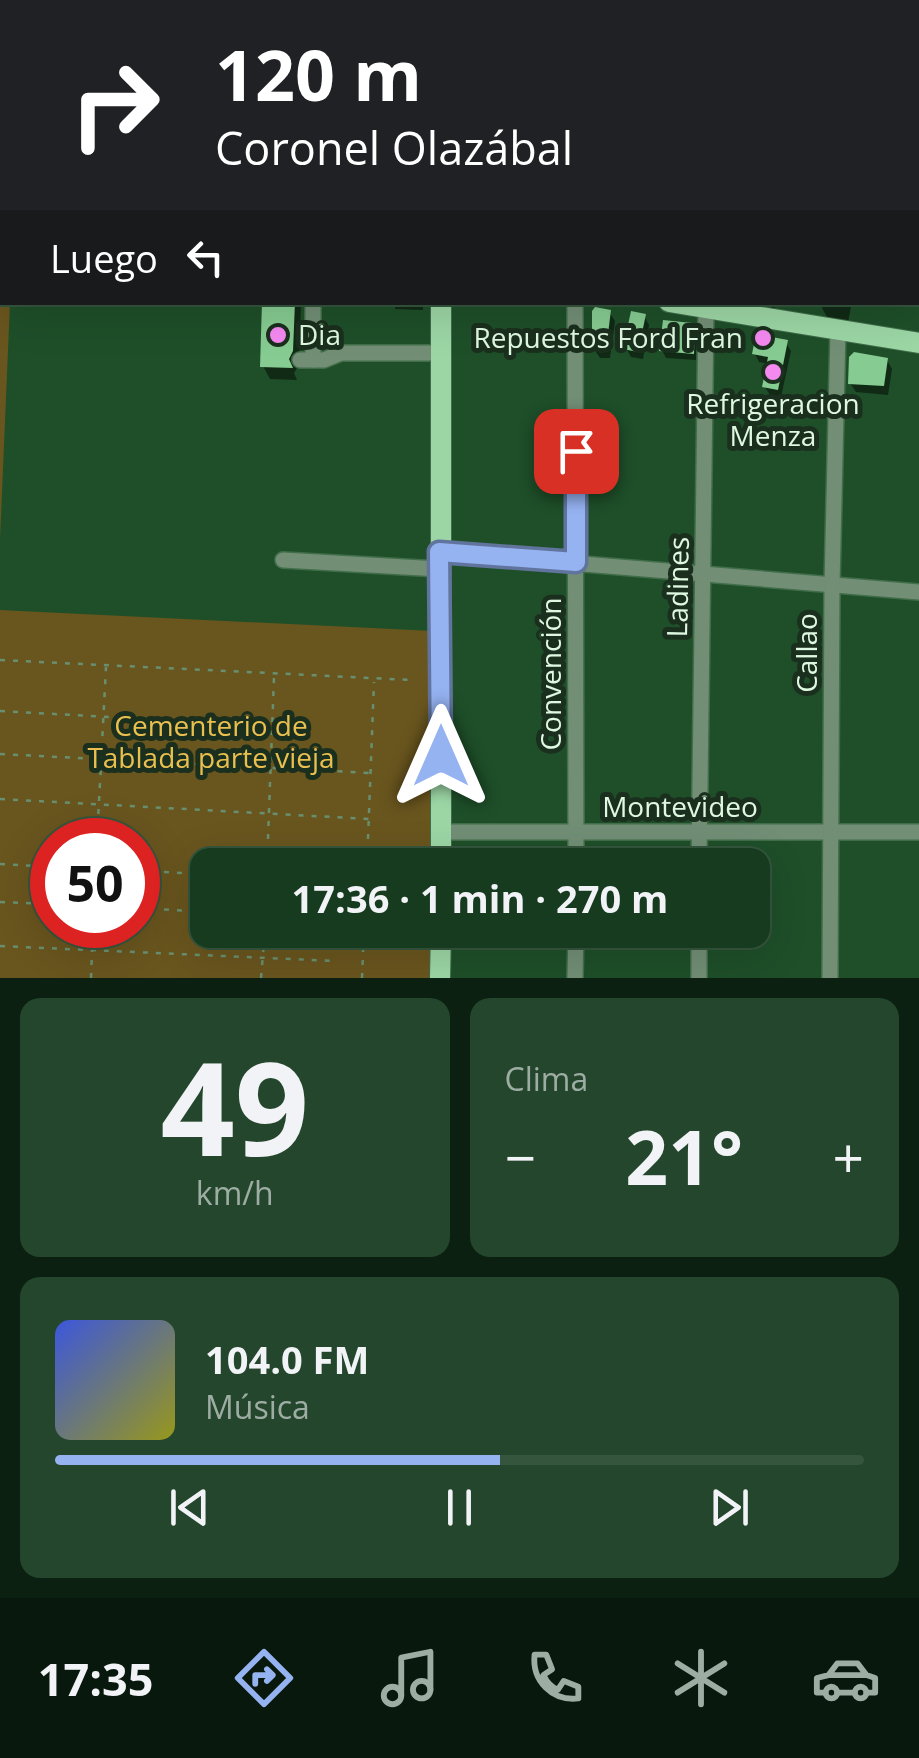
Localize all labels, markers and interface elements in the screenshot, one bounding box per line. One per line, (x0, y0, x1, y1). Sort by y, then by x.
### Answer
text: 120 m (215, 26, 422, 122)
icon: right (50, 40, 180, 170)
text: Coronel Olazábal (215, 117, 573, 178)
icon: left (178, 230, 233, 285)
text: Luego (50, 232, 158, 284)
place label: Dia (298, 315, 341, 353)
place label: Repuestos Ford Fran (473, 318, 743, 356)
marker: Dia (267, 324, 289, 346)
marker: Repuestos Ford Fran (752, 327, 774, 349)
marker: Refrigeracion Menza (762, 361, 784, 383)
place label: Refrigeracion Menza (686, 384, 860, 454)
pin (534, 409, 619, 494)
icon: arrive (549, 424, 604, 479)
street label: Ladines (657, 536, 697, 638)
street label: Convención (531, 597, 569, 751)
street label: Callao (787, 613, 825, 693)
position arrow (389, 704, 493, 808)
park label: Cementerio de Tablada parte vieja (87, 706, 335, 776)
street label: Montevideo (602, 787, 758, 825)
speed limit sign: 50 (30, 818, 160, 948)
text: 17:36 · 1 min · 270 m (292, 872, 668, 924)
text: 49 (160, 1017, 309, 1194)
text: Clima (505, 1057, 588, 1100)
text: 21° (625, 1105, 743, 1207)
text: − (505, 1119, 536, 1194)
text: + (833, 1119, 864, 1194)
text: km/h (196, 1171, 274, 1214)
text: 104.0 FM (205, 1333, 369, 1385)
text: Música (205, 1385, 310, 1428)
icon: previous (162, 1480, 217, 1535)
icon: pause (432, 1480, 487, 1535)
icon: next (702, 1480, 757, 1535)
icon: directions (229, 1643, 299, 1713)
icon: music (375, 1643, 445, 1713)
icon: phone (520, 1643, 590, 1713)
icon: climate (666, 1643, 736, 1713)
icon: car (811, 1643, 881, 1713)
text: 17:35 (38, 1648, 154, 1709)

